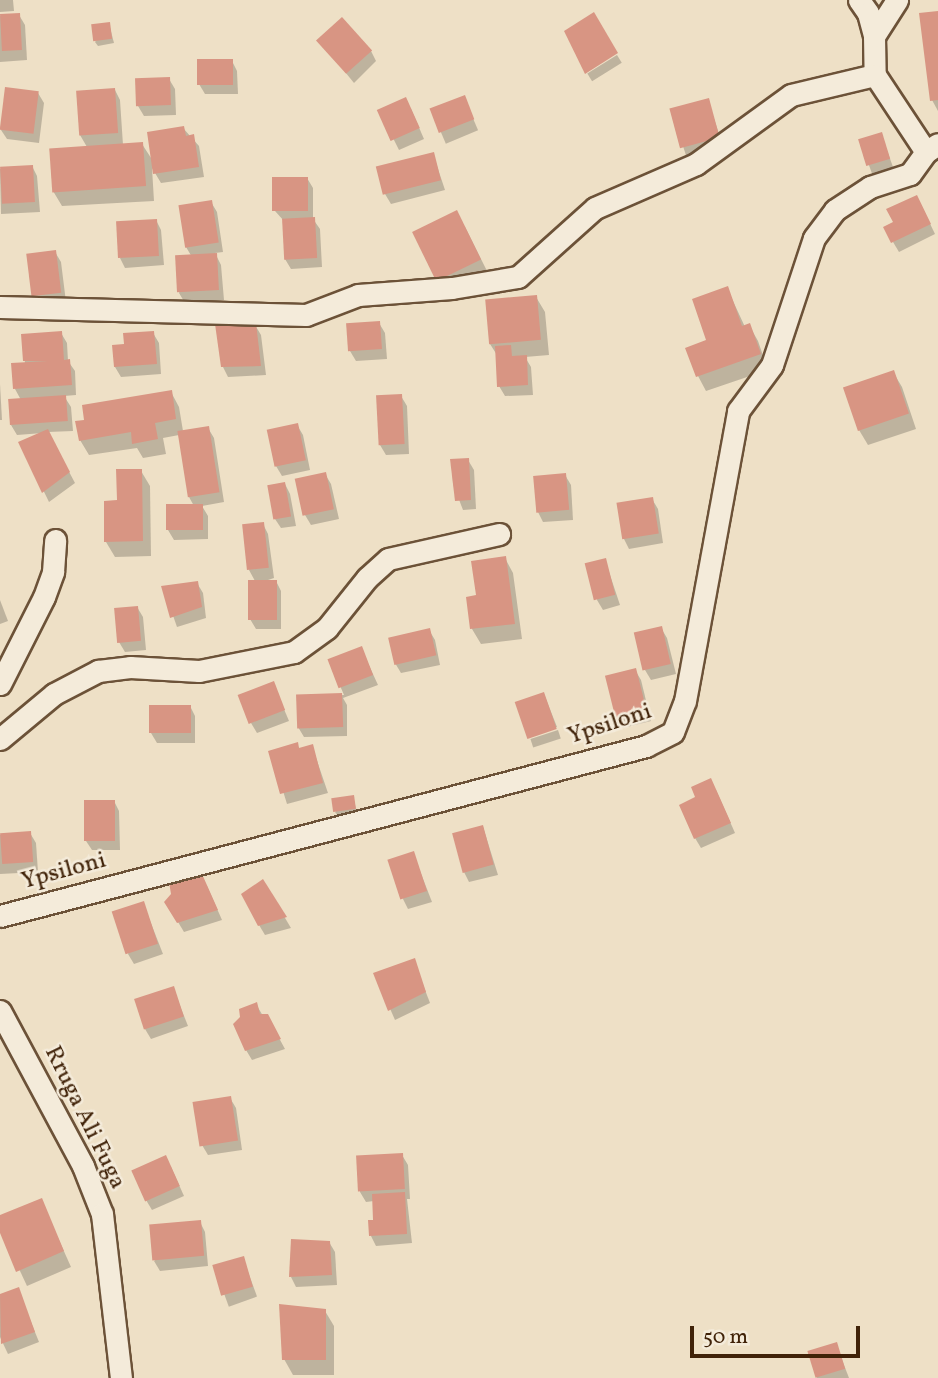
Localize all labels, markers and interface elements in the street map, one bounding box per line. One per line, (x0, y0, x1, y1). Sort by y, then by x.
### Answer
street label: Ypsiloni (564, 698, 656, 752)
street label: Ypsiloni (19, 847, 109, 897)
street label: Rruga Ali Fuga (37, 1042, 131, 1194)
scale bar (693, 1312, 863, 1356)
text: 50 m (703, 1323, 748, 1352)

